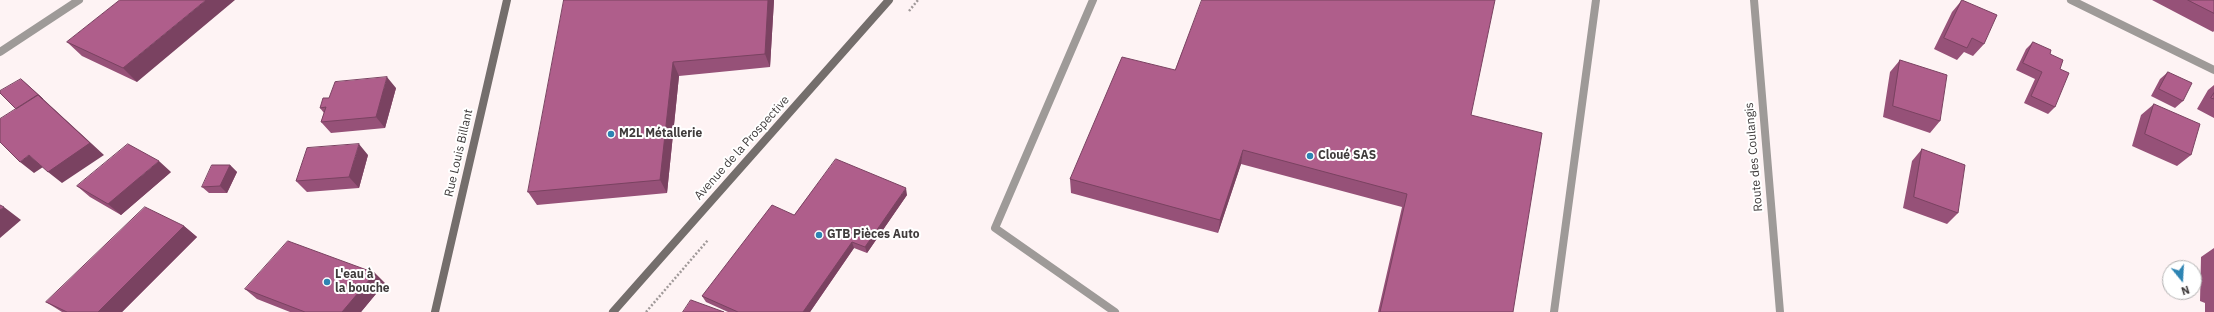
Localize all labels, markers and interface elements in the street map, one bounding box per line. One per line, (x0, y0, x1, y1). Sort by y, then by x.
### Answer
street label: Avenue de la Prospective (691, 93, 793, 203)
street label: Route des Coulangis (1742, 102, 1766, 212)
street label: Rue Louis Billant (442, 108, 476, 198)
place label: M2L Métallerie (619, 127, 702, 141)
marker: M2L Métallerie (606, 129, 616, 139)
place label: Cloué SAS (1318, 149, 1376, 163)
marker: Cloué SAS (1305, 151, 1315, 161)
place label: GTB Pièces Auto (827, 228, 920, 242)
marker: GTB Pièces Auto (814, 230, 824, 240)
north arrow (2162, 260, 2202, 300)
place label: L'eau à la bouche (335, 268, 390, 296)
marker: L'eau à la bouche (322, 277, 332, 287)
text: N (2179, 283, 2191, 298)

